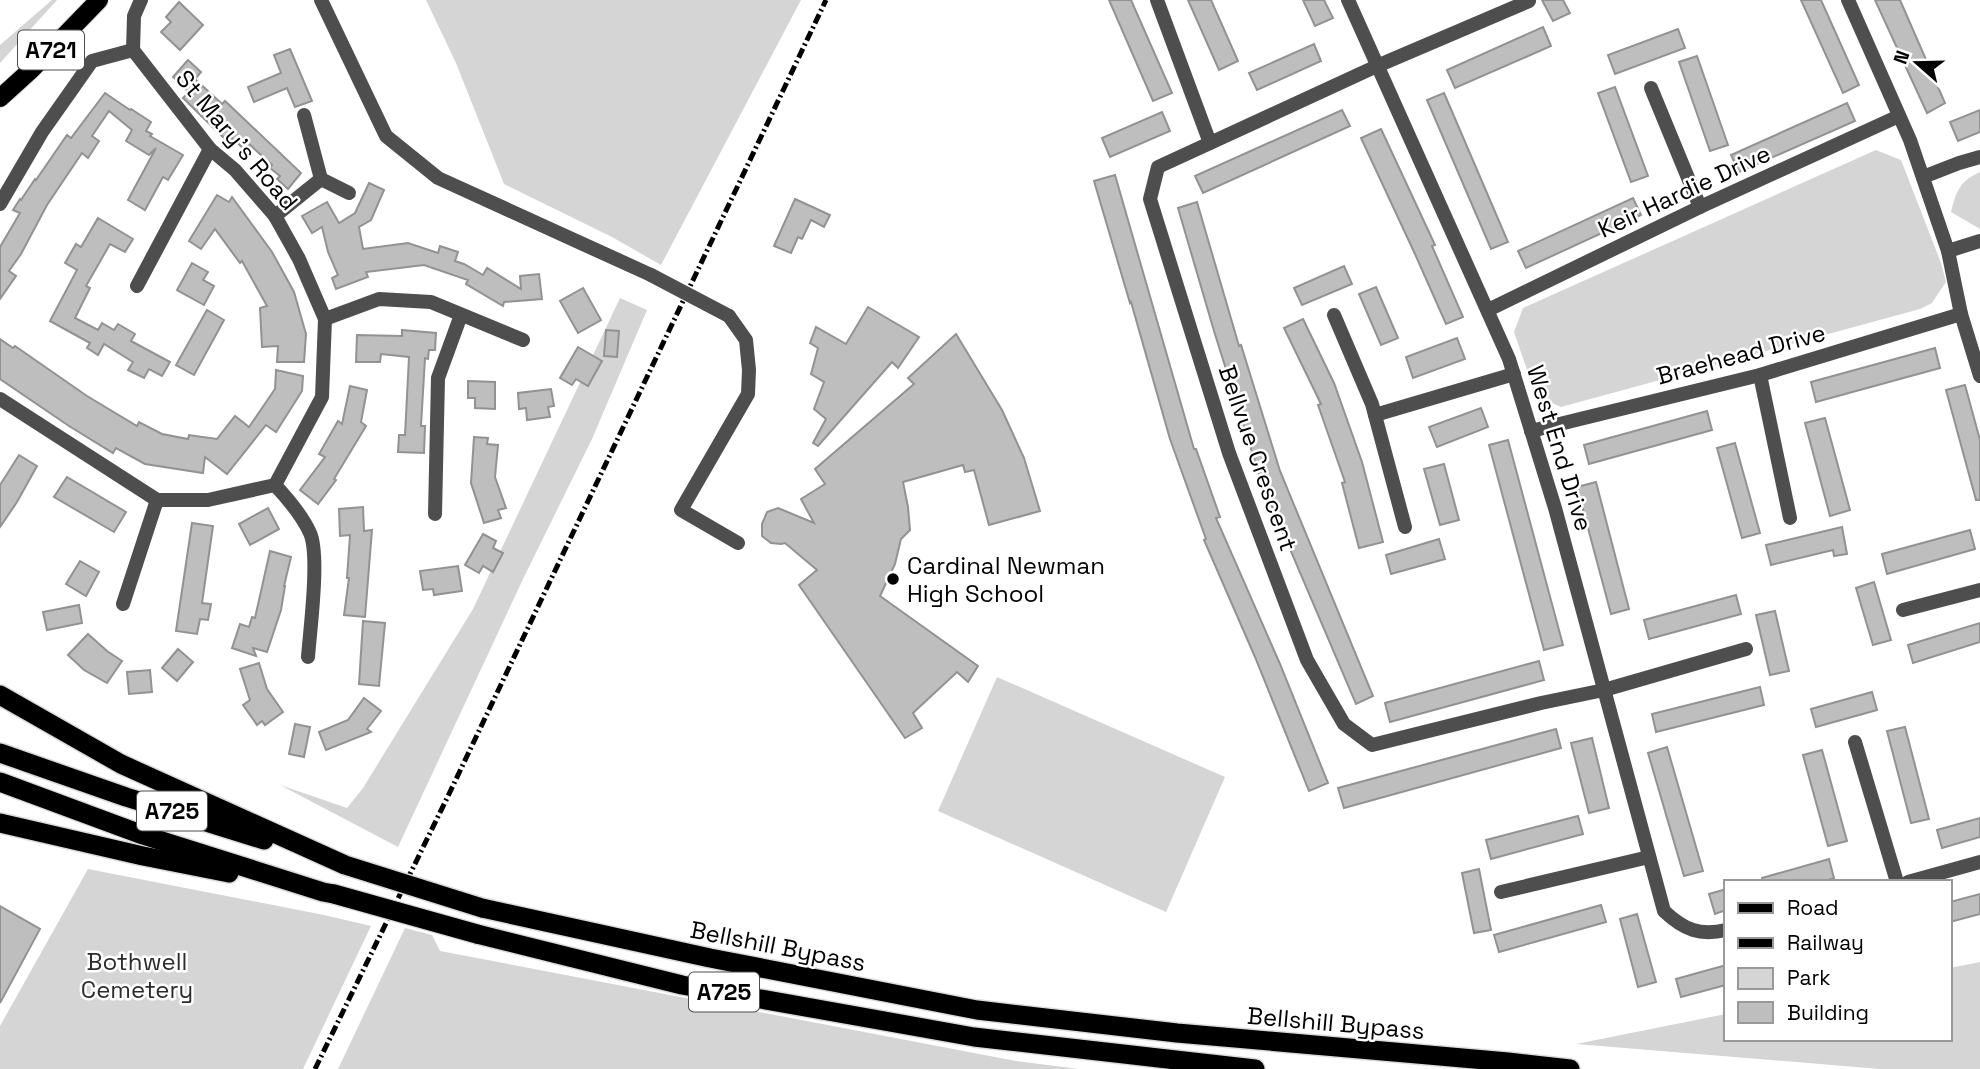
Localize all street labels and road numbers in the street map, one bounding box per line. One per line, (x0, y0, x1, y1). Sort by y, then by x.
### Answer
road number: A721 (18, 31, 84, 70)
street label: St Mary's Road (169, 63, 305, 217)
street label: Keir Hardie Drive (1593, 137, 1775, 245)
street label: Braehead Drive (1653, 317, 1829, 391)
street label: Bellvue Crescent (1212, 361, 1304, 555)
street label: West End Drive (1520, 361, 1600, 535)
road number: A725 (137, 792, 207, 831)
street label: Bellshill Bypass (688, 914, 868, 978)
road number: A725 (689, 973, 759, 1012)
street label: Bellshill Bypass (1246, 1000, 1426, 1046)

